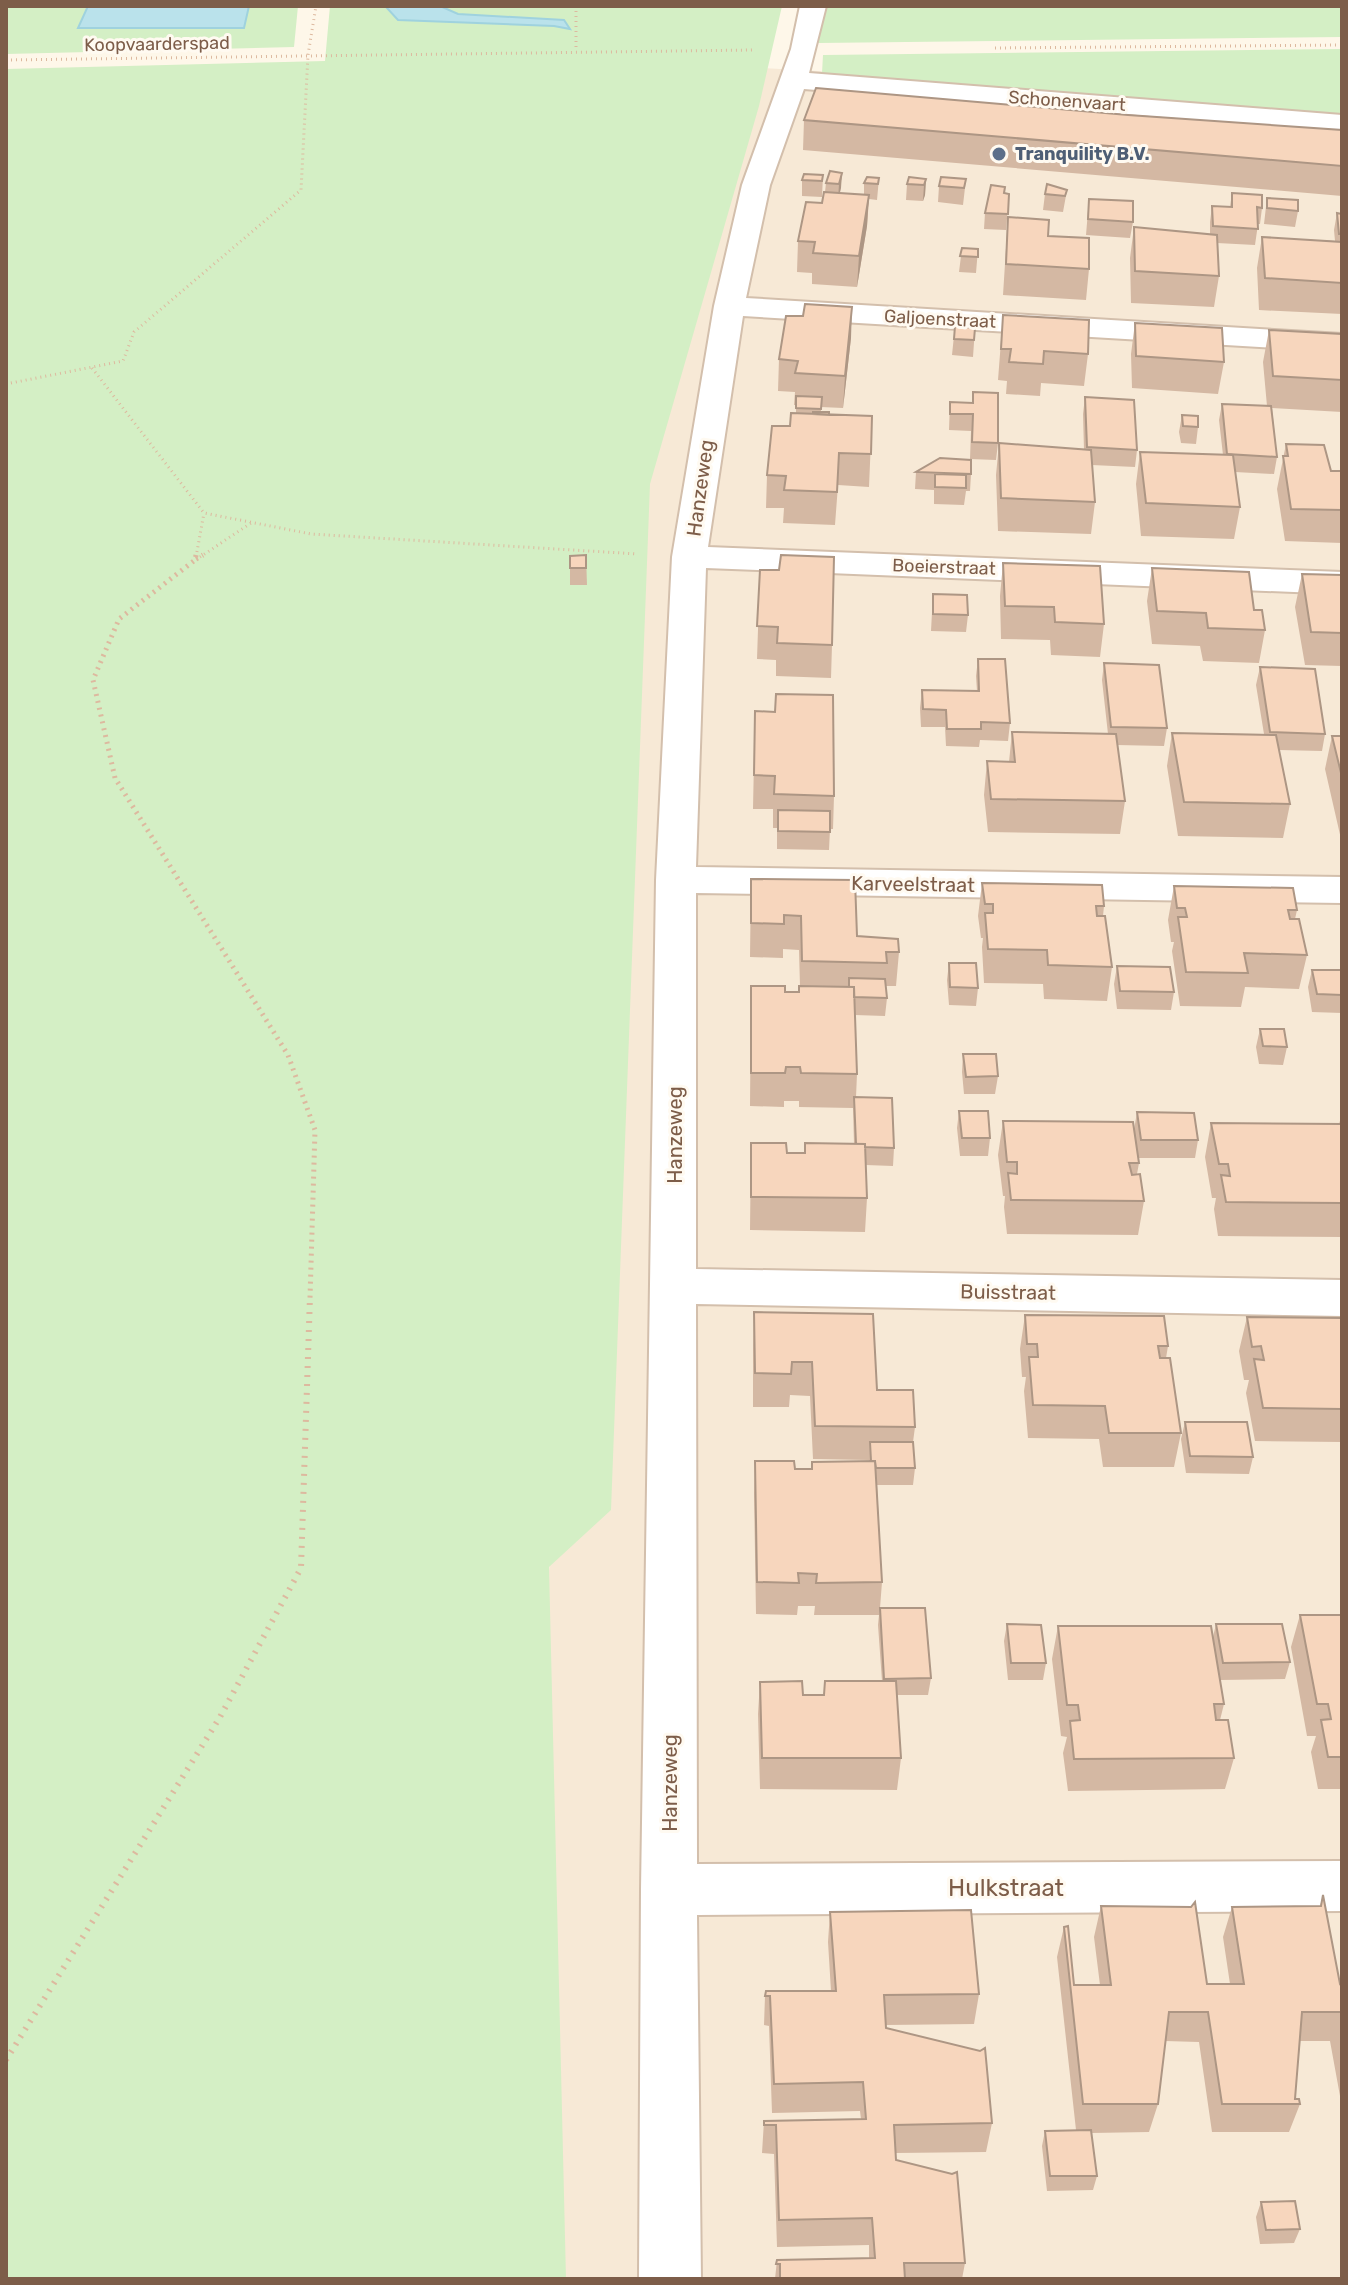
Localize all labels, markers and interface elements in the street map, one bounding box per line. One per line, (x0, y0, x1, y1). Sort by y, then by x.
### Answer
street label: Koopvaarderspad (84, 32, 230, 56)
street label: Schonenvaart (1008, 86, 1126, 116)
place label: Tranquility B.V. (1015, 143, 1150, 165)
marker: Tranquility B.V. (990, 145, 1008, 163)
street label: Galjoenstraat (883, 305, 997, 333)
street label: Hanzeweg (681, 438, 719, 538)
street label: Boeierstraat (892, 554, 996, 580)
street label: Karveelstraat (851, 871, 975, 897)
street label: Hanzeweg (663, 1086, 687, 1184)
street label: Buisstraat (960, 1279, 1056, 1305)
street label: Hanzeweg (658, 1734, 682, 1832)
street label: Hulkstraat (948, 1874, 1064, 1902)

